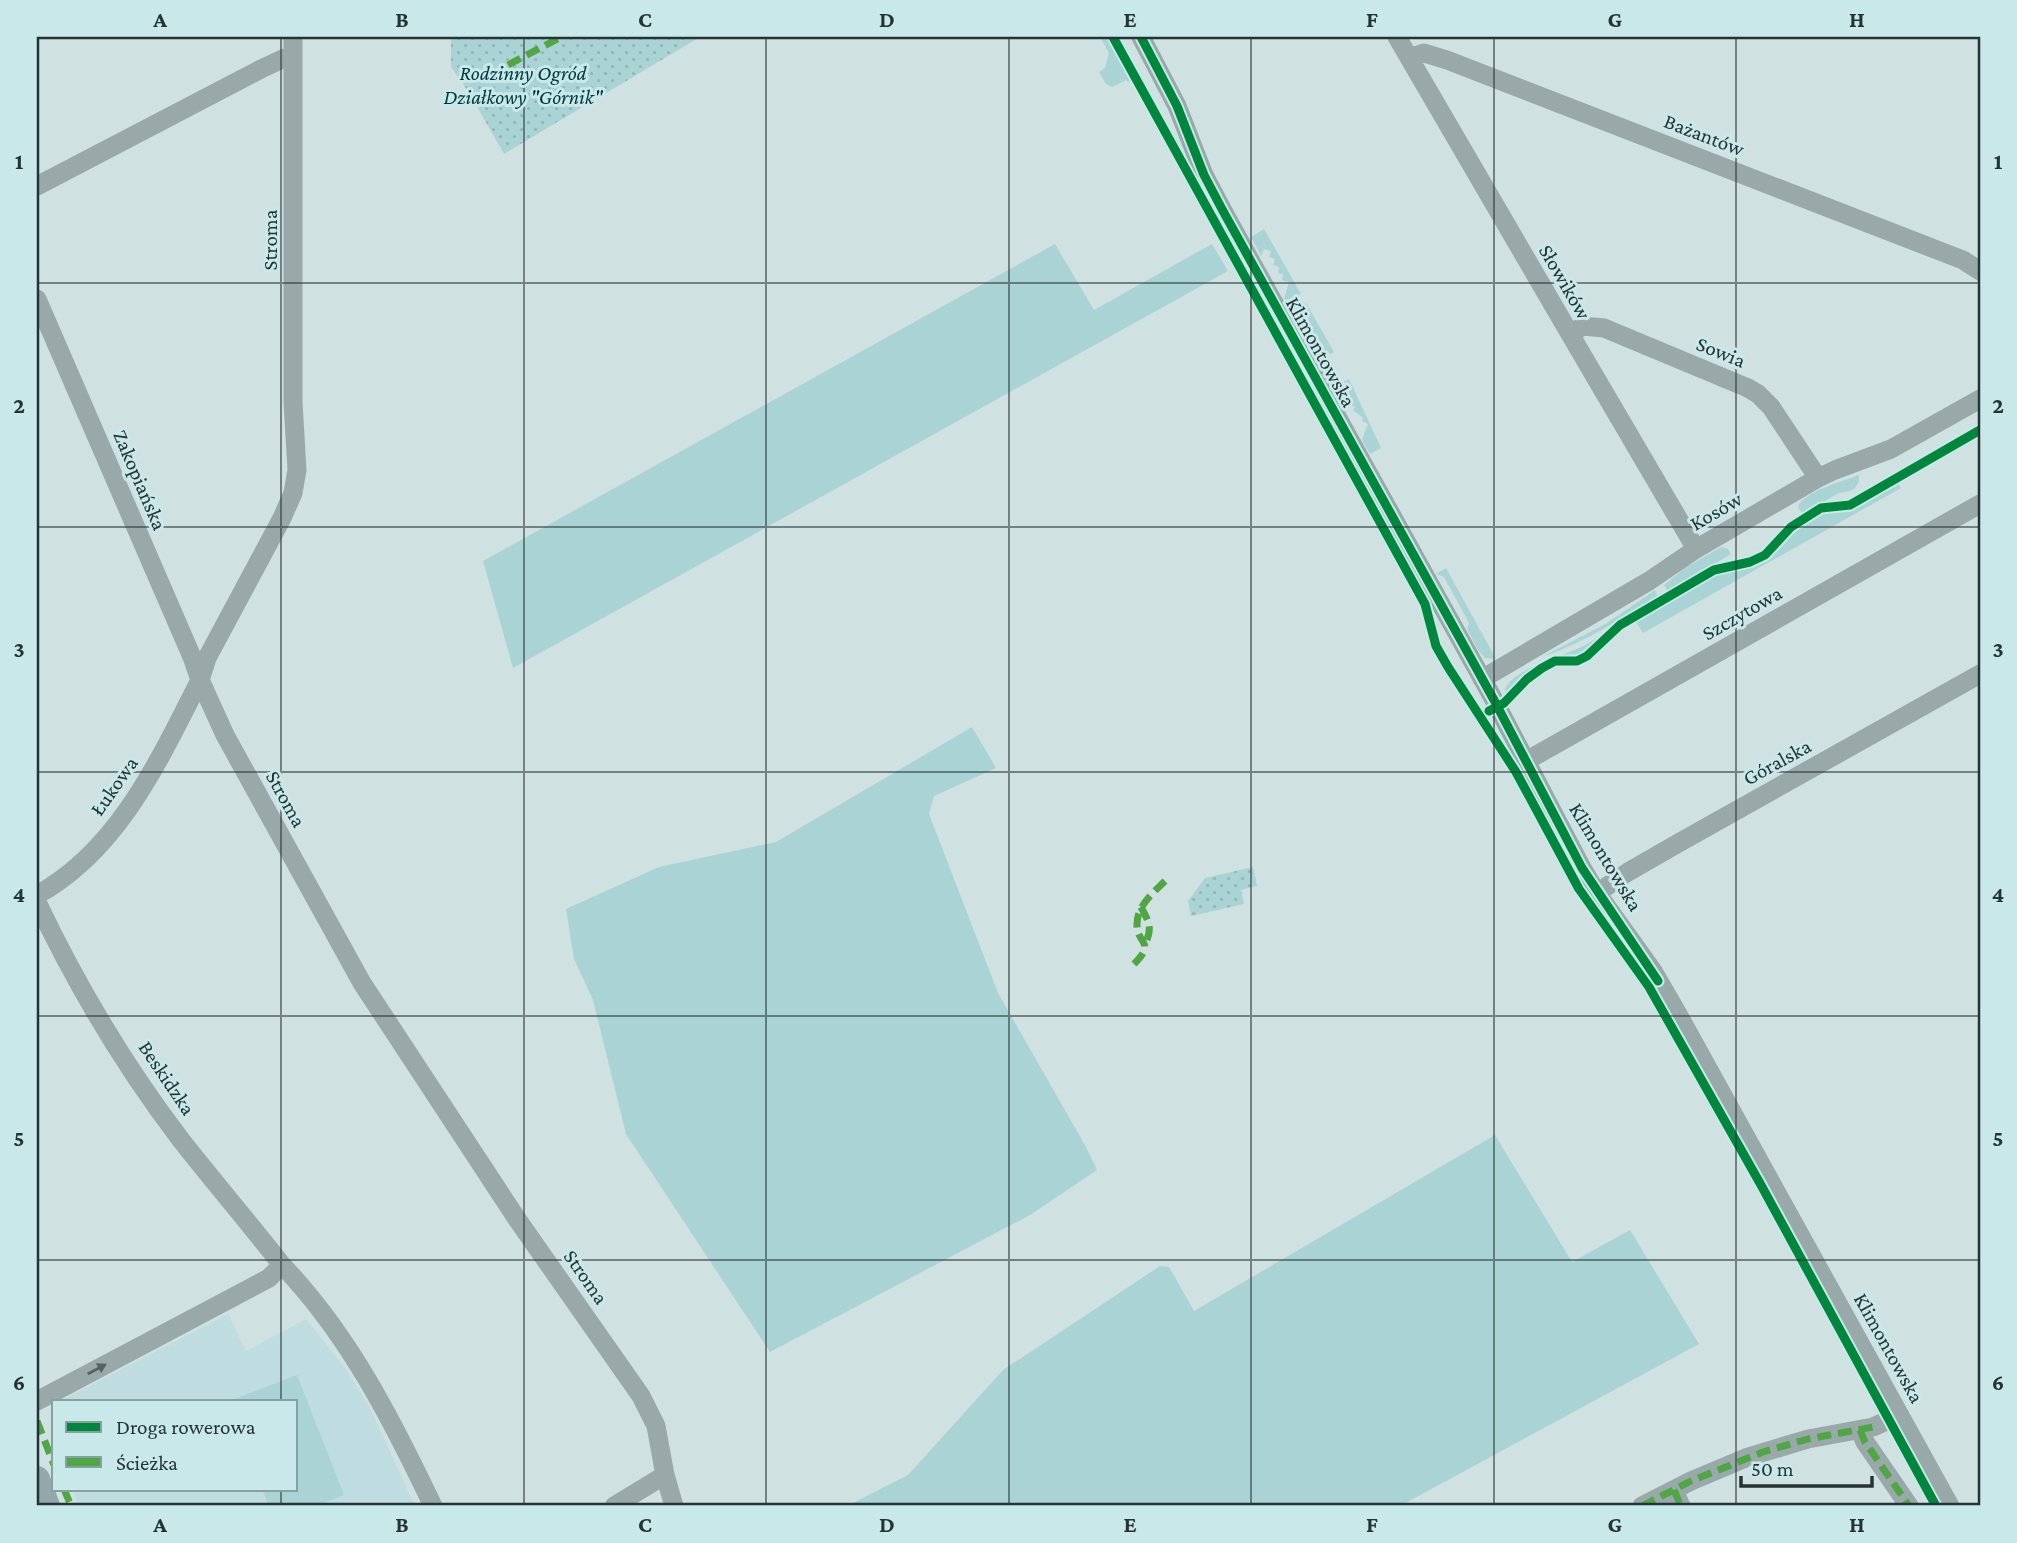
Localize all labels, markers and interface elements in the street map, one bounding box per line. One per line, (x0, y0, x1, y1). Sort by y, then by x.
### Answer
text: A (152, 6, 167, 32)
text: B (395, 6, 409, 32)
text: C (638, 6, 652, 32)
text: D (879, 6, 895, 32)
text: E (1123, 6, 1137, 32)
text: F (1366, 6, 1378, 32)
text: G (1608, 6, 1623, 32)
text: H (1849, 6, 1865, 32)
park label: Rodzinny Ogród Działkowy "Górnik" (444, 61, 604, 109)
street label: Bażantów (1661, 109, 1748, 161)
text: 1 (15, 148, 24, 174)
text: 1 (1994, 148, 2003, 174)
street label: Stroma (258, 209, 282, 270)
street label: Słowików (1534, 240, 1596, 324)
street label: Klimontowska (1281, 293, 1361, 411)
street label: Sowia (1693, 331, 1749, 373)
text: 2 (13, 392, 25, 418)
text: 2 (1992, 392, 2004, 418)
street label: Zakopiańska (108, 426, 172, 534)
street label: Kosów (1686, 486, 1747, 535)
street label: Szczytowa (1698, 580, 1786, 645)
text: 3 (13, 636, 25, 662)
text: 3 (1992, 636, 2004, 662)
street label: Góralska (1739, 733, 1815, 790)
street label: Łukowa (85, 752, 143, 820)
street label: Stroma (261, 767, 311, 832)
street label: Klimontowska (1564, 799, 1648, 916)
text: 4 (13, 881, 25, 907)
text: 4 (1992, 881, 2004, 907)
street label: Beskidzka (134, 1036, 201, 1120)
text: 5 (13, 1125, 25, 1151)
text: 5 (1992, 1125, 2004, 1151)
street label: Stroma (559, 1245, 613, 1309)
street label: Klimontowska (1849, 1289, 1929, 1407)
one-way arrow (87, 1363, 107, 1374)
text: 6 (13, 1369, 25, 1395)
text: 6 (1992, 1369, 2004, 1395)
legend (52, 1400, 298, 1490)
text: Droga rowerowa (116, 1415, 256, 1439)
scale bar (1741, 1445, 1872, 1489)
text: Ścieżka (116, 1451, 178, 1475)
text: 50 m (1751, 1457, 1794, 1481)
text: A (152, 1511, 167, 1537)
text: B (395, 1511, 409, 1537)
text: C (638, 1511, 652, 1537)
text: D (879, 1511, 895, 1537)
text: E (1123, 1511, 1137, 1537)
text: F (1366, 1511, 1378, 1537)
text: G (1608, 1511, 1623, 1537)
text: H (1849, 1511, 1865, 1537)

